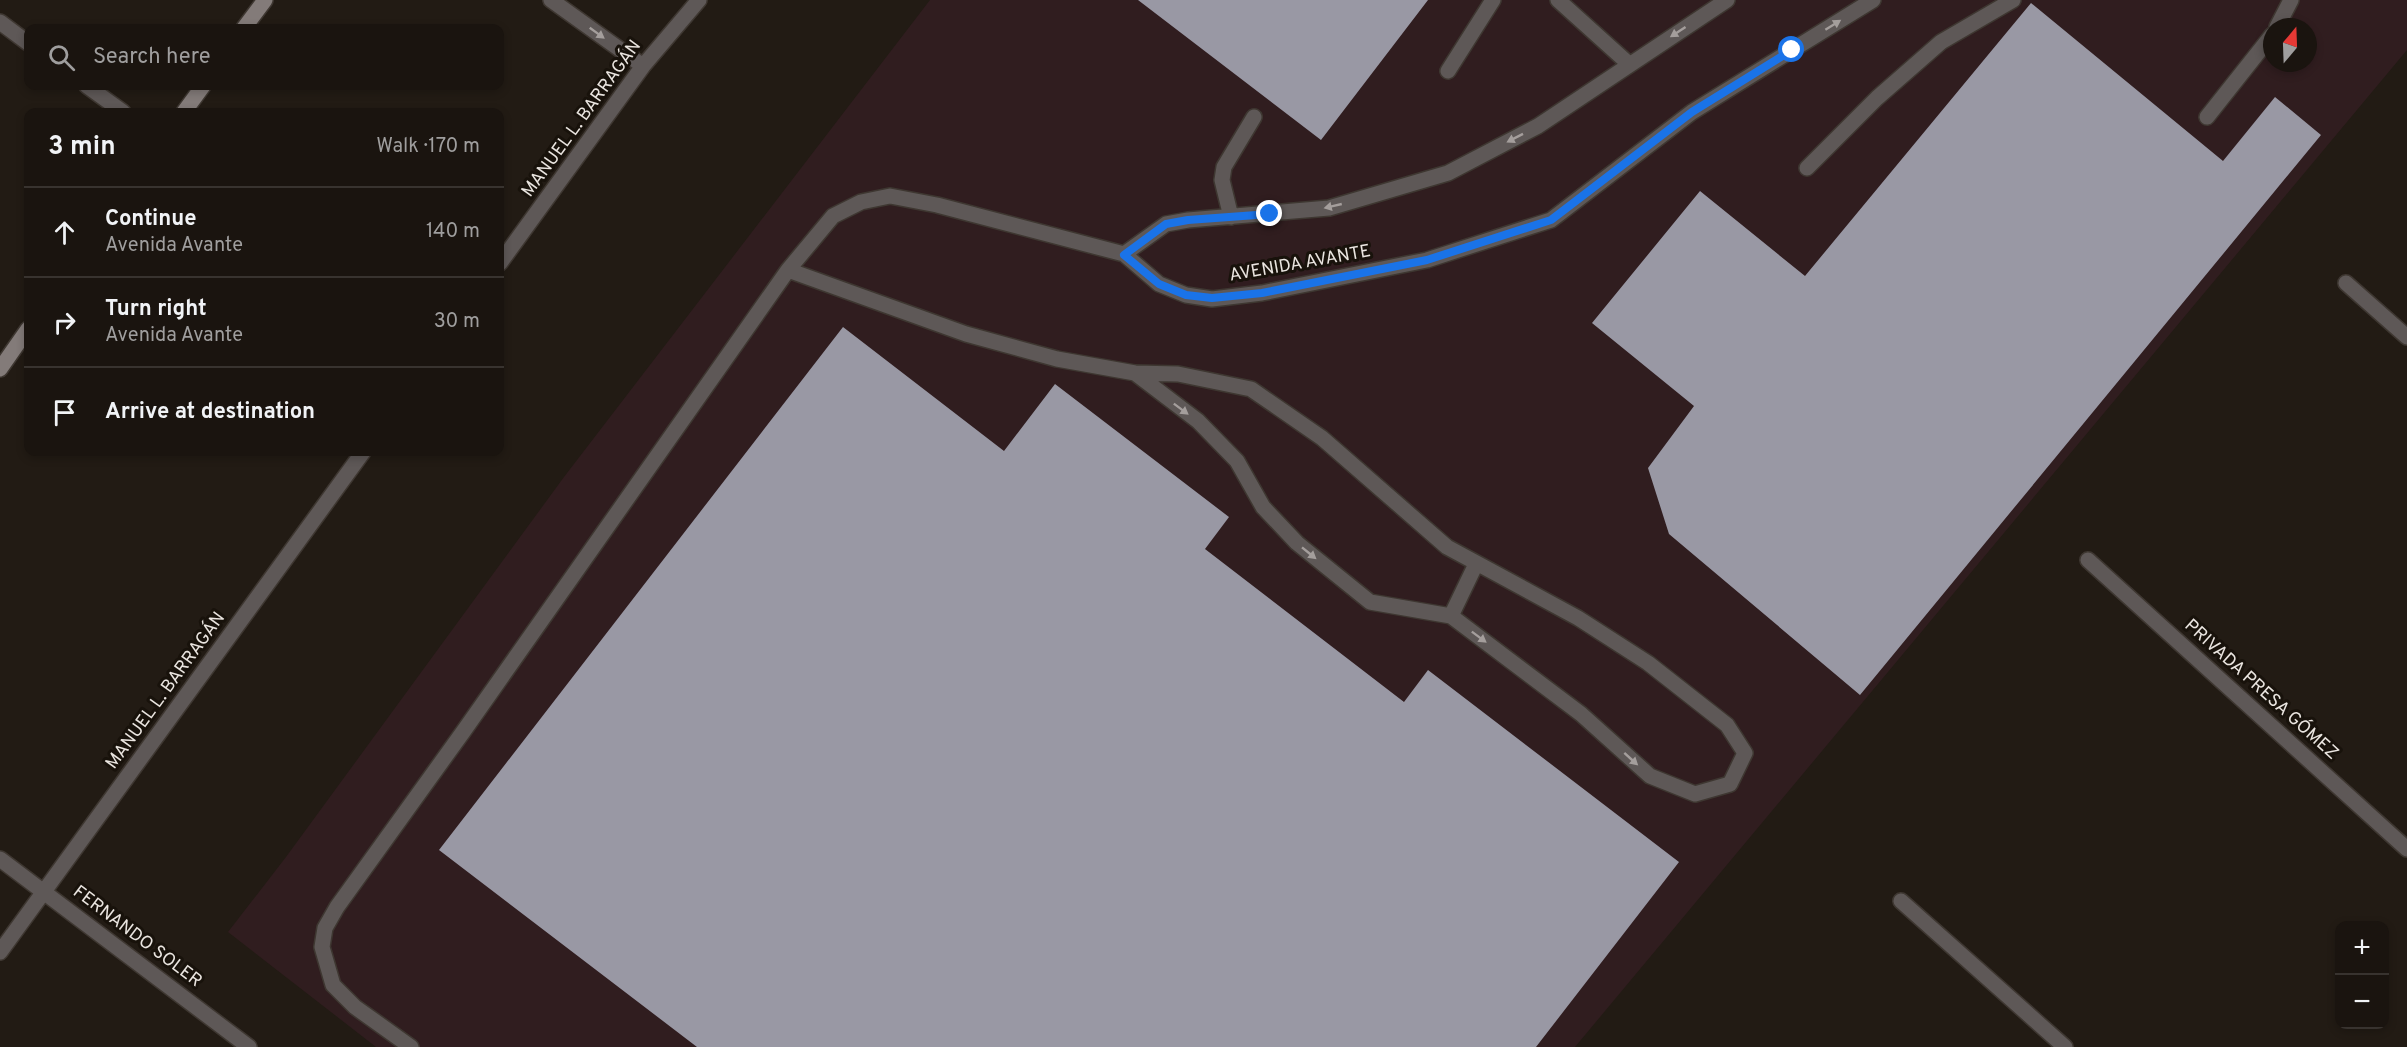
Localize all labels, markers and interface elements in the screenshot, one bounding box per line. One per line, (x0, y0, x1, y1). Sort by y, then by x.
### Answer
north arrow (2263, 18, 2317, 72)
one-way arrow (1825, 19, 1841, 30)
search box (24, 24, 504, 90)
one-way arrow (1670, 26, 1686, 37)
one-way arrow (589, 27, 605, 38)
street label: MANUEL L. BARRAGÁN (516, 35, 647, 202)
route start (1778, 36, 1804, 62)
icon: search (45, 41, 78, 74)
text: Search here (93, 44, 211, 71)
text: 3 min (48, 131, 116, 164)
text: Walk · 170 m (376, 134, 480, 160)
one-way arrow (1506, 134, 1523, 143)
route end (1256, 200, 1282, 226)
one-way arrow (1324, 202, 1342, 212)
text: Continue (105, 206, 196, 233)
icon: ahead (48, 216, 81, 249)
text: 140 m (426, 219, 480, 245)
text: Avenida Avante (105, 233, 243, 259)
street label: AVENIDA AVANTE (1227, 240, 1373, 288)
text: Turn right (105, 296, 207, 323)
icon: right (48, 306, 81, 339)
text: 30 m (434, 309, 480, 335)
text: Avenida Avante (105, 323, 243, 349)
icon: arrive (48, 396, 81, 429)
text: Arrive at destination (105, 399, 315, 426)
one-way arrow (1174, 402, 1189, 414)
one-way arrow (1301, 547, 1317, 560)
street label: MANUEL L. BARRAGÁN (100, 607, 231, 774)
street label: PRIVADA PRESA GÓMEZ (2179, 613, 2344, 765)
one-way arrow (1470, 631, 1486, 643)
one-way arrow (1623, 752, 1638, 765)
street label: FERNANDO SOLER (68, 881, 206, 993)
map controls (2335, 921, 2389, 1029)
button: + (2335, 921, 2389, 975)
button: − (2335, 975, 2389, 1029)

